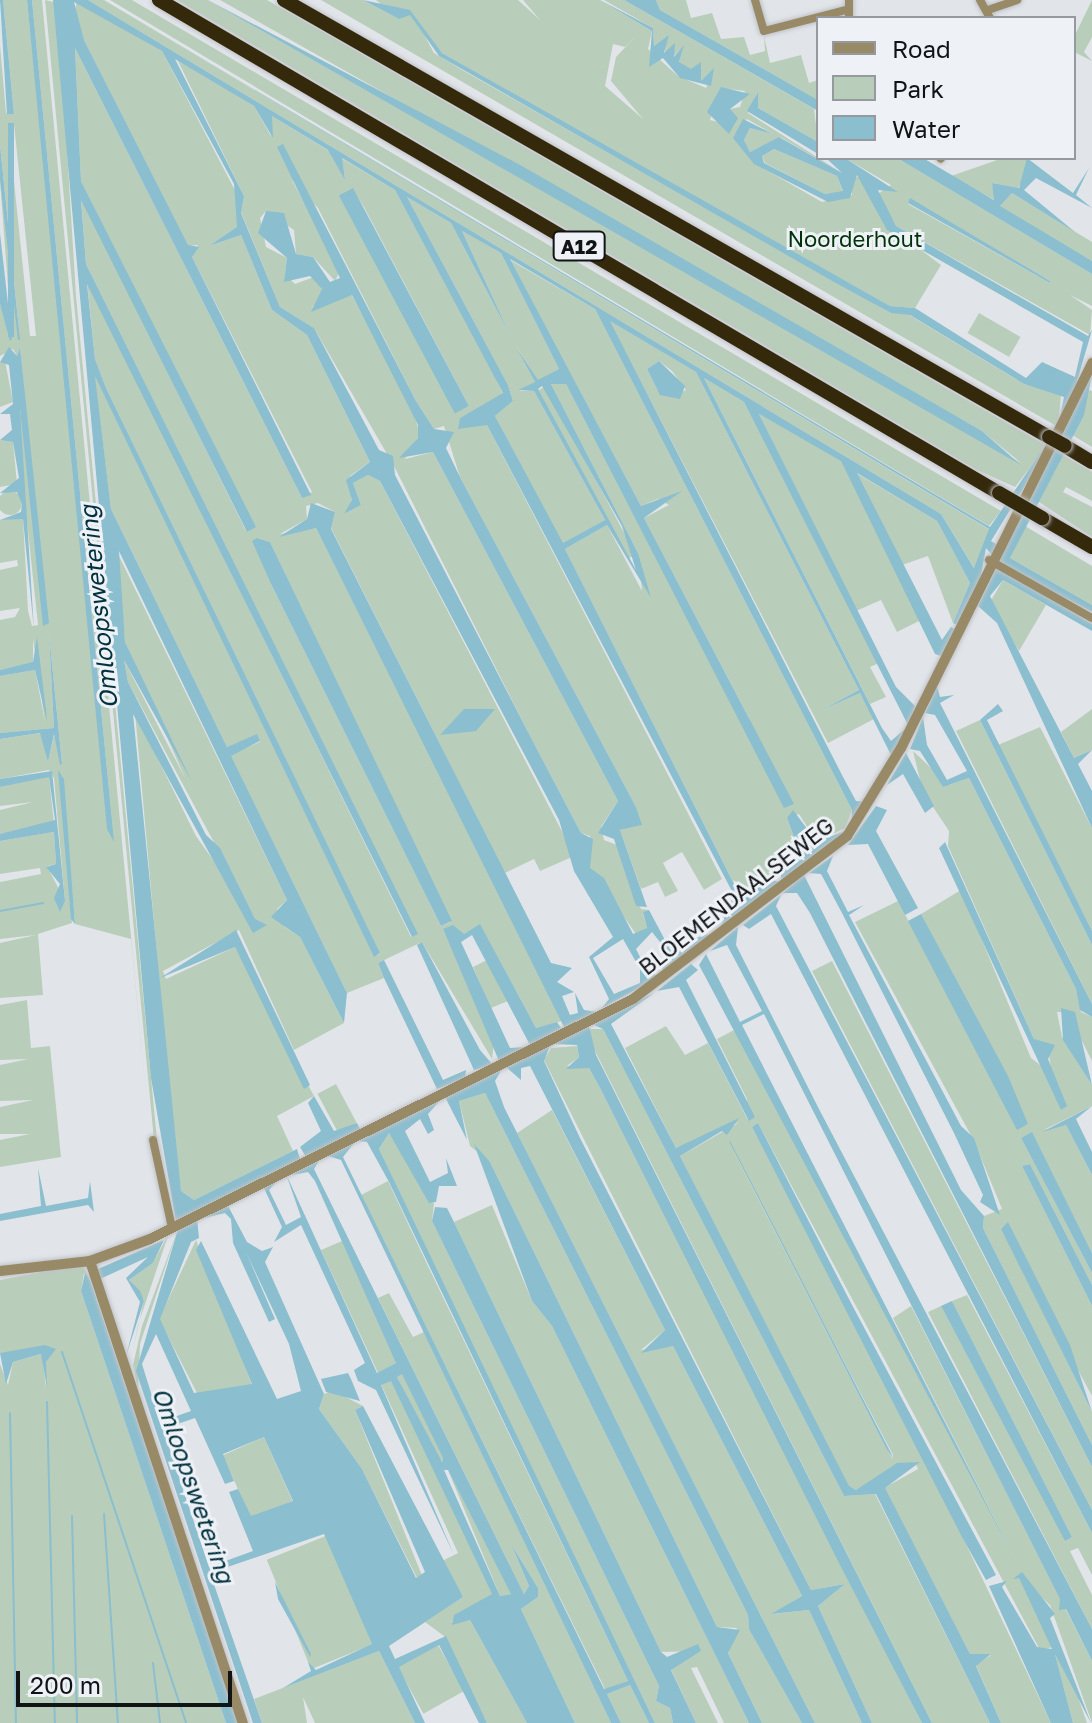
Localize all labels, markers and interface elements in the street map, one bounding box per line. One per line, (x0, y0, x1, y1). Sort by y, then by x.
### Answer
legend (816, 16, 1076, 160)
text: Road (892, 34, 951, 63)
text: Park (892, 74, 944, 103)
text: Water (892, 114, 960, 143)
park label: Noorderhout (787, 226, 923, 252)
road number: A12 (551, 230, 607, 262)
water label: Omloopswetering (73, 504, 123, 710)
street label: BLOEMENDAALSEWEG (633, 812, 839, 980)
water label: Omloopswetering (147, 1384, 241, 1586)
scale bar (20, 1655, 236, 1705)
text: 200 m (30, 1670, 101, 1699)

